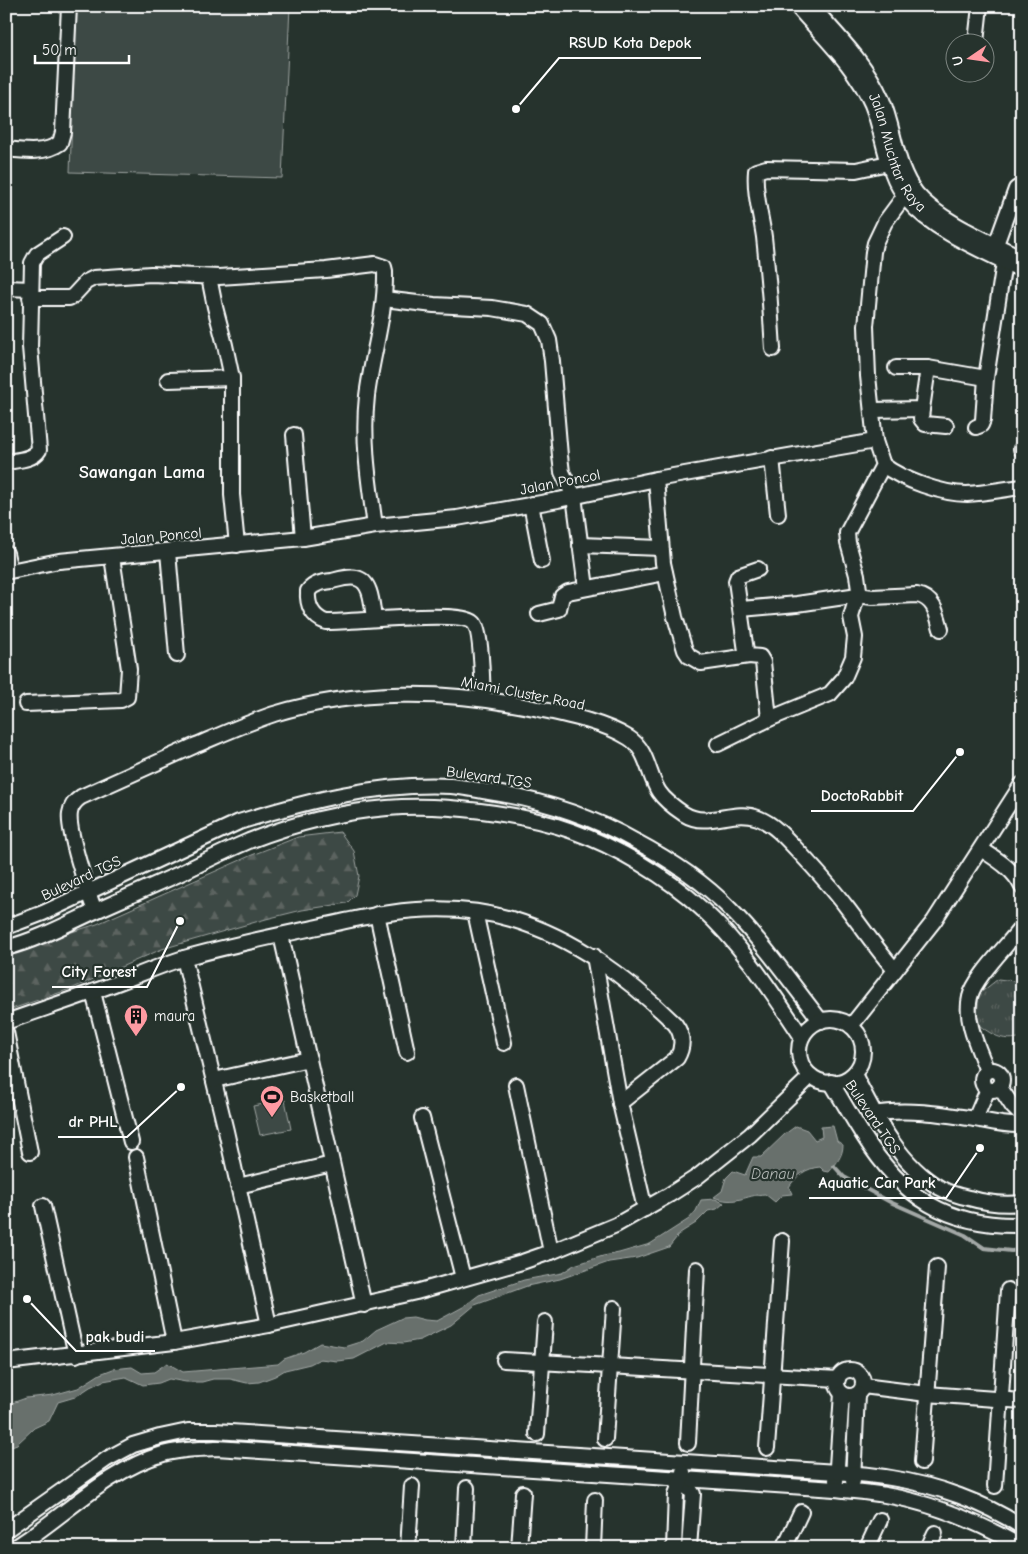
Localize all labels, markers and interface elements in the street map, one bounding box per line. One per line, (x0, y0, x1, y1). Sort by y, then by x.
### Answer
callout: RSUD Kota Depok (559, 27, 701, 58)
scale bar (35, 32, 129, 64)
north arrow (946, 32, 996, 82)
text: RSUD Kota Depok (569, 34, 691, 52)
text: 50 m (42, 41, 77, 59)
text: U (948, 54, 967, 67)
street label: Jalan Muchtar Raya (865, 90, 930, 216)
district label: Sawangan Lama (79, 462, 205, 483)
street label: Jalan Poncol (518, 465, 602, 499)
street label: Jalan Poncol (120, 523, 202, 549)
street label: Miami Cluster Road (460, 672, 586, 714)
street label: Bulevard TGS (445, 762, 533, 792)
callout: DoctoRabbit (811, 780, 913, 811)
text: DoctoRabbit (821, 787, 904, 805)
street label: Bulevard TGS (38, 852, 124, 904)
callout: City Forest (52, 956, 147, 987)
text: City Forest (61, 963, 137, 981)
building icon: maura (123, 1003, 149, 1037)
place label: maura (154, 1007, 195, 1025)
street label: Bulevard TGS (842, 1076, 904, 1158)
sports icon: Basketball (259, 1084, 285, 1118)
place label: Basketball (290, 1088, 354, 1106)
callout: dr PHL (58, 1106, 127, 1137)
text: dr PHL (69, 1113, 117, 1131)
water label: Danau (751, 1165, 795, 1183)
callout: Aquatic Car Park (809, 1167, 946, 1198)
text: Aquatic Car Park (819, 1174, 936, 1192)
callout: pak budi (76, 1320, 155, 1351)
text: pak budi (86, 1328, 144, 1346)

